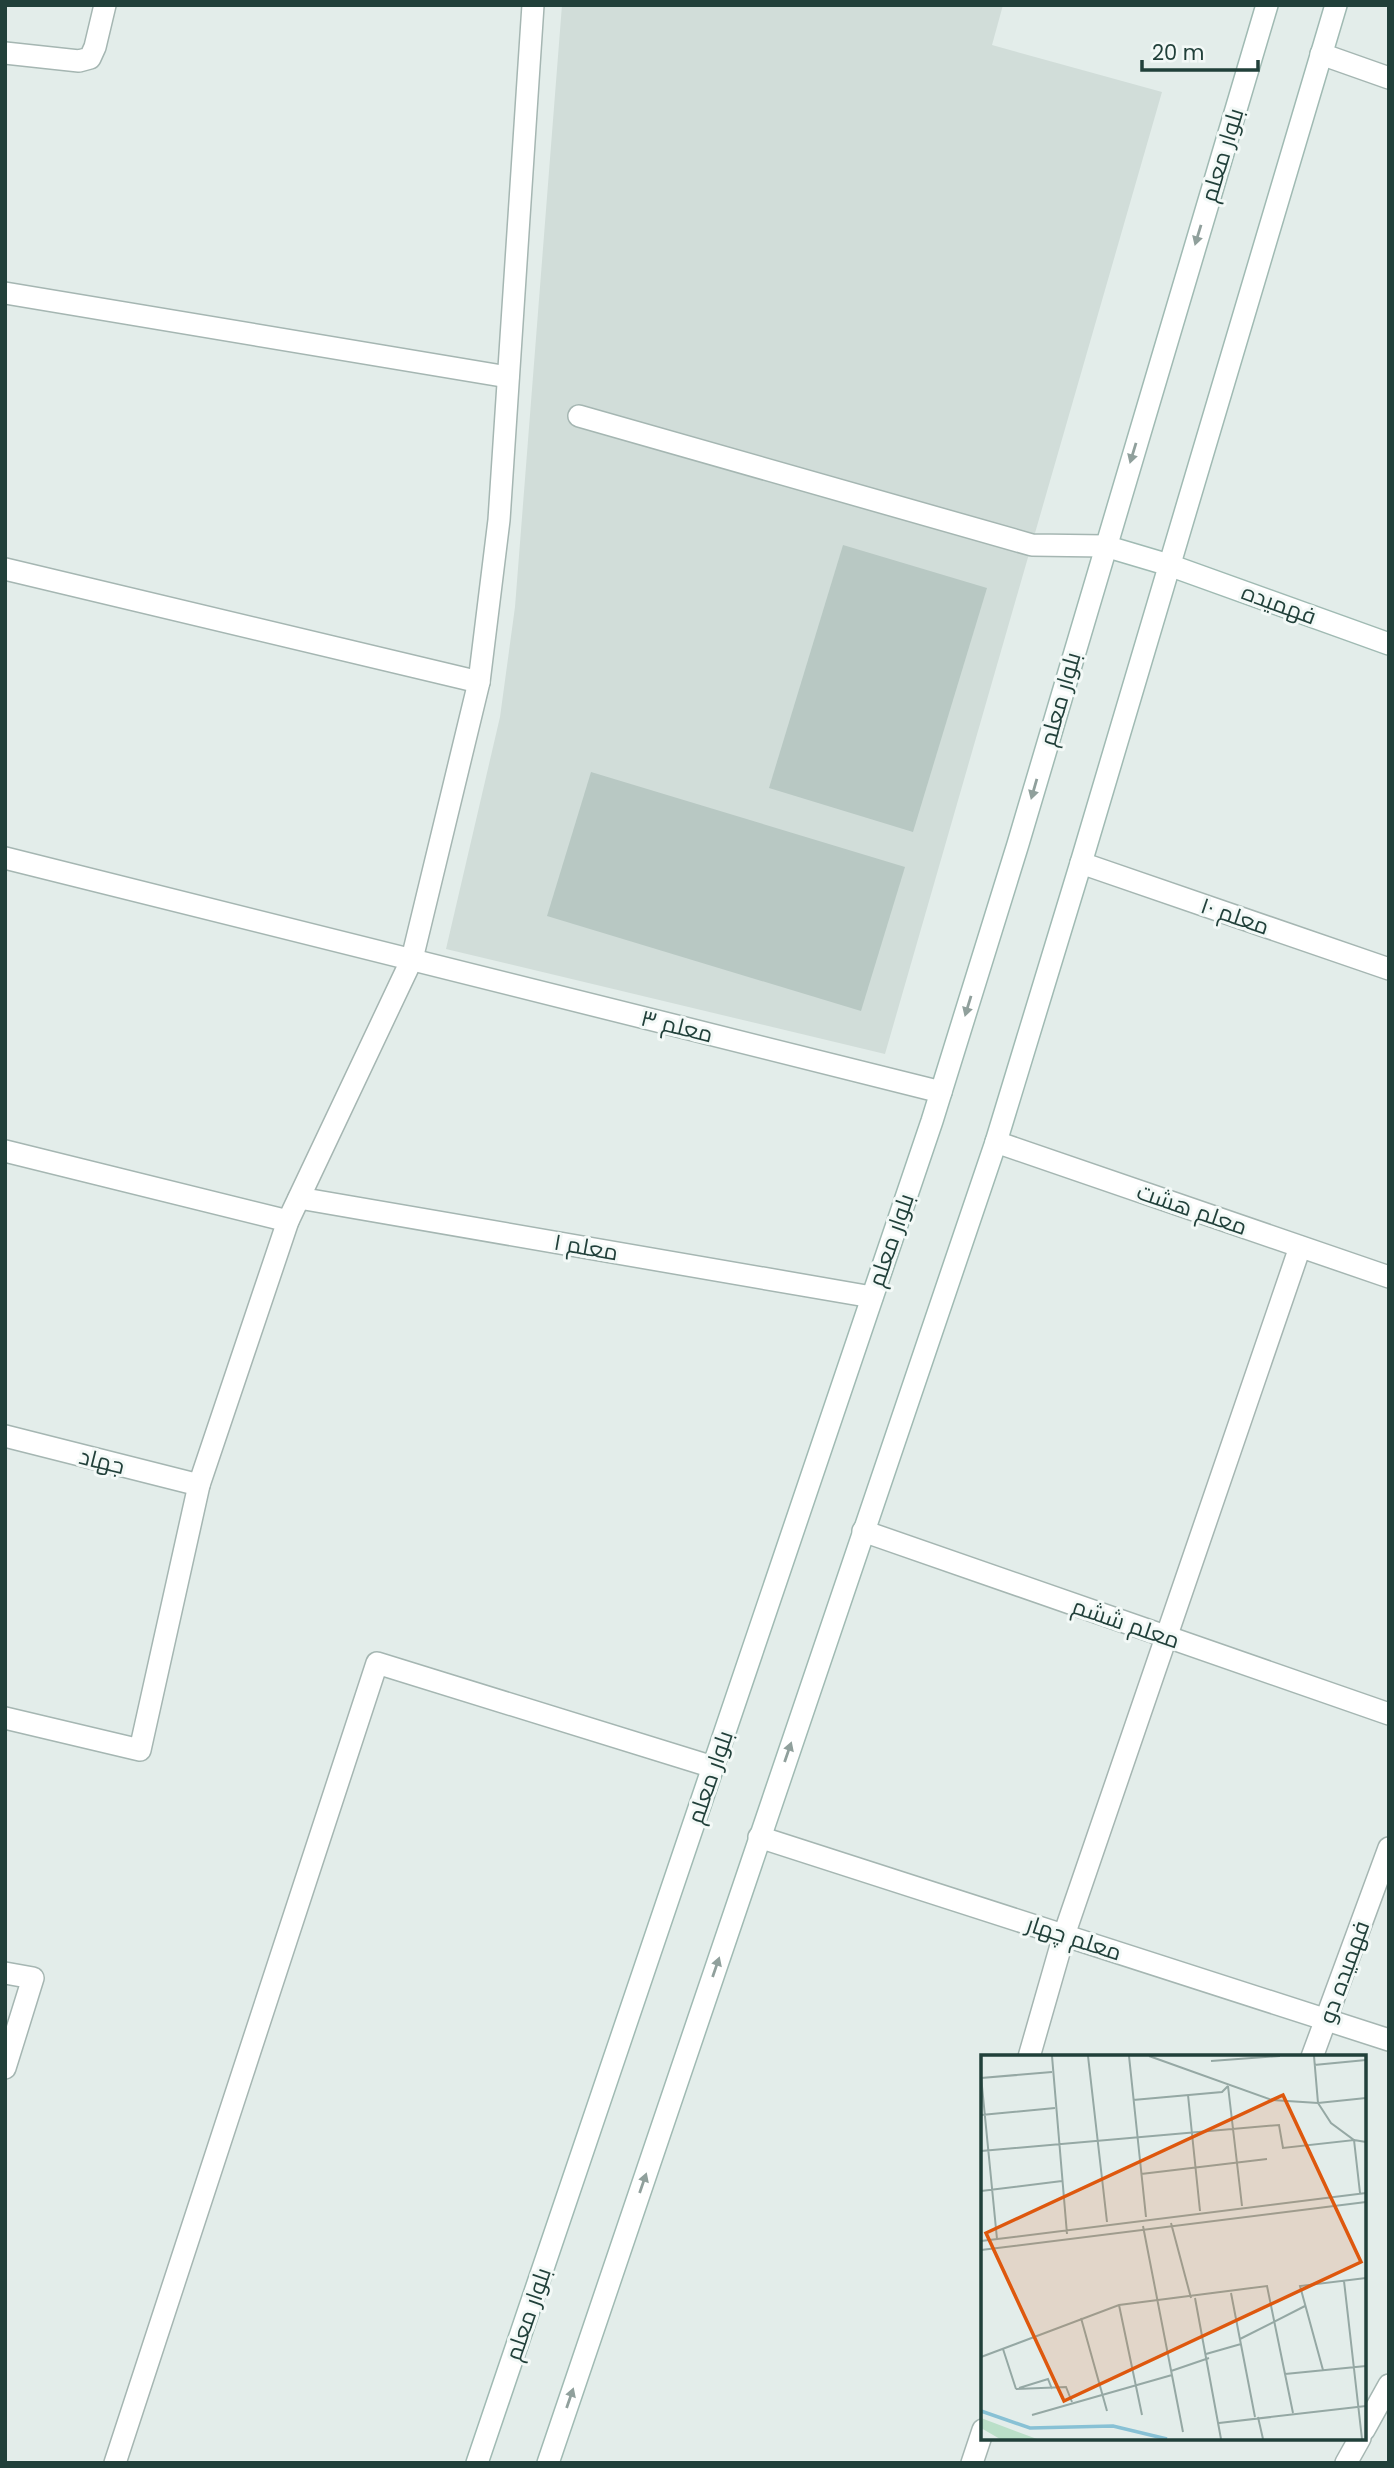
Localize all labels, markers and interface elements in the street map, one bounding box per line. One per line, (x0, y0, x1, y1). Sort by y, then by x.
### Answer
scale bar (1142, 28, 1258, 72)
text: 20 m (1152, 38, 1205, 67)
street label: بلوار معلم (1193, 104, 1251, 206)
one-way arrow (1192, 225, 1202, 246)
one-way arrow (1127, 443, 1137, 464)
street label: فهمیده (1237, 576, 1321, 632)
street label: بلوار معلم (1031, 648, 1089, 750)
one-way arrow (1028, 778, 1039, 800)
street label: معلم ۱۰ (1196, 889, 1274, 943)
one-way arrow (962, 996, 972, 1017)
street label: معلم ۳ (638, 1002, 716, 1050)
street label: معلم هشت (1133, 1175, 1251, 1243)
street label: بلوار معلم (860, 1189, 922, 1291)
street label: معلم ۱ (551, 1226, 621, 1268)
street label: جهاد (76, 1440, 128, 1482)
street label: معلم ششم (1068, 1590, 1184, 1656)
street label: بلوار معلم (679, 1726, 741, 1828)
one-way arrow (783, 1741, 794, 1762)
street label: معلم چهار (1020, 1907, 1126, 1968)
street label: فهمیده دو (1311, 1916, 1377, 2028)
one-way arrow (711, 1957, 721, 1978)
inset map (981, 2055, 1366, 2440)
one-way arrow (638, 2172, 649, 2193)
street label: بلوار معلم (497, 2263, 559, 2365)
one-way arrow (565, 2388, 575, 2409)

